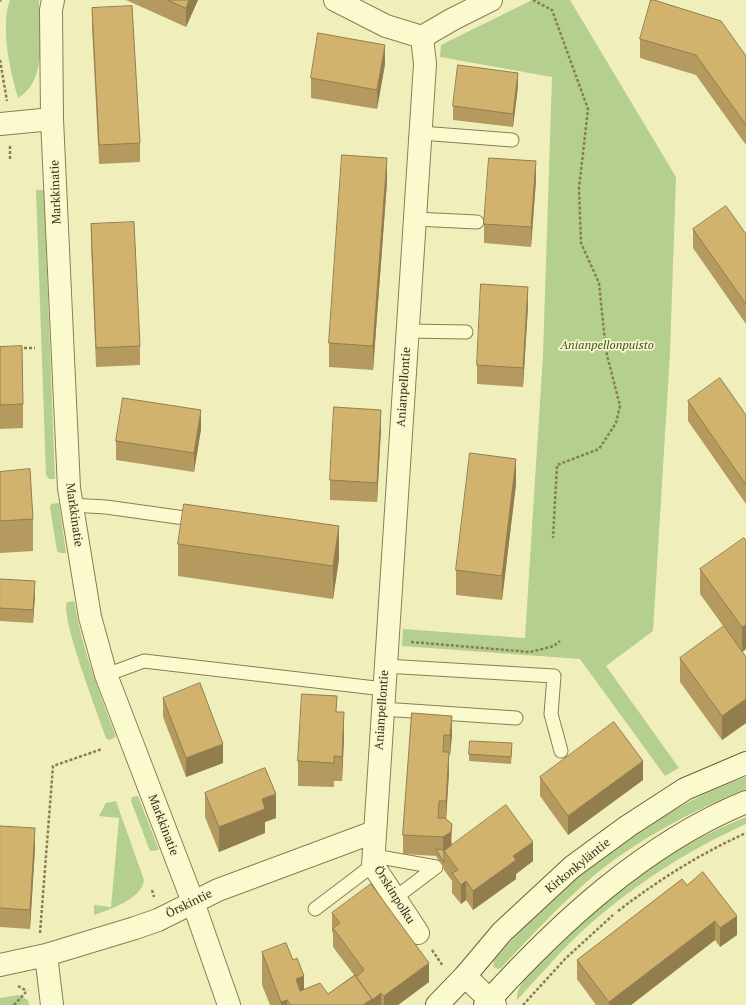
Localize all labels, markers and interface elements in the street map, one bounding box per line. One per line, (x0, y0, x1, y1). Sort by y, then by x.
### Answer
street label: Markkinatie (48, 160, 64, 224)
park label: Anianpellonpuisto (560, 339, 654, 353)
street label: Anianpellontie (394, 347, 414, 427)
street label: Markkinatie (62, 482, 86, 548)
street label: Anianpellontie (372, 670, 392, 750)
street label: Markkinatie (145, 792, 181, 858)
street label: Kirkonkyläntie (543, 836, 613, 896)
street label: Örskinpolku (370, 863, 418, 927)
street label: Örskintie (164, 887, 214, 921)

